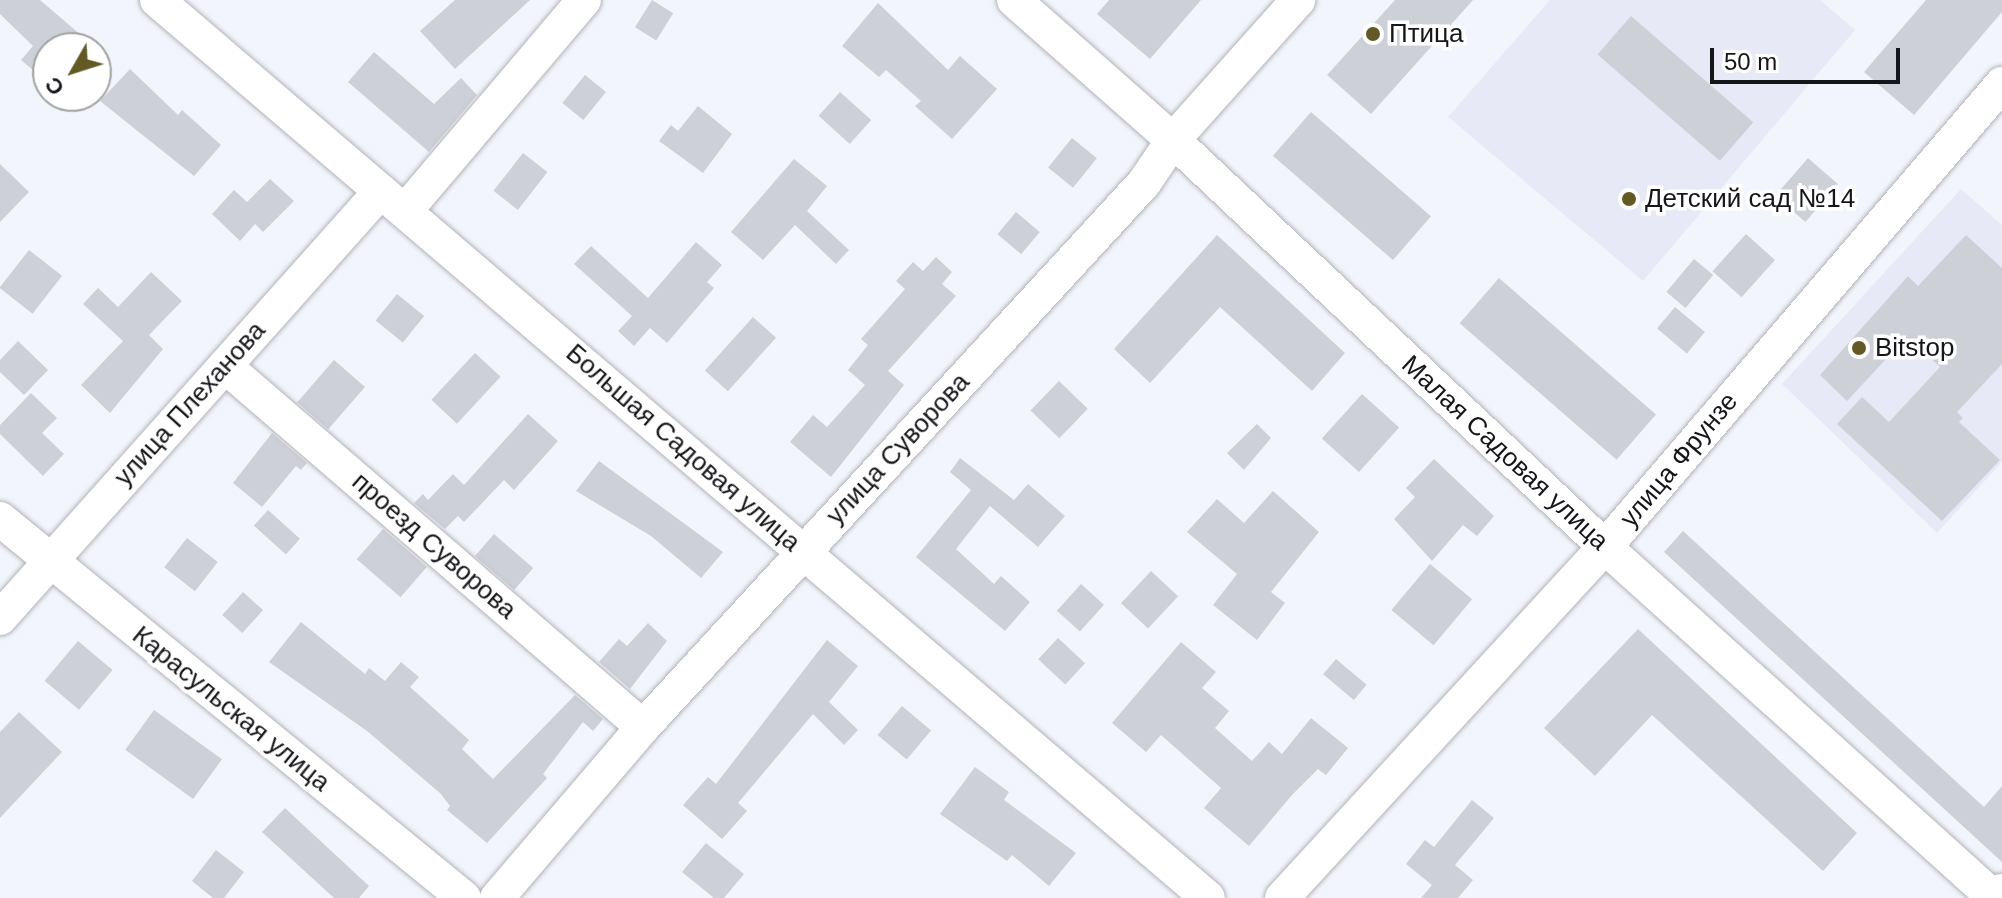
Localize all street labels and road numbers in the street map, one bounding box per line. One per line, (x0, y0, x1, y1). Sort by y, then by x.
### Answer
street label: улица Плеханова (108, 315, 272, 493)
street label: Большая Садовая улица (559, 338, 807, 558)
street label: Малая Садовая улица (1395, 349, 1615, 557)
street label: улица Суворова (820, 367, 976, 531)
street label: улица Фрунзе (1614, 386, 1744, 534)
street label: проезд Суворова (346, 466, 522, 626)
street label: Карасульская улица (126, 620, 336, 798)

